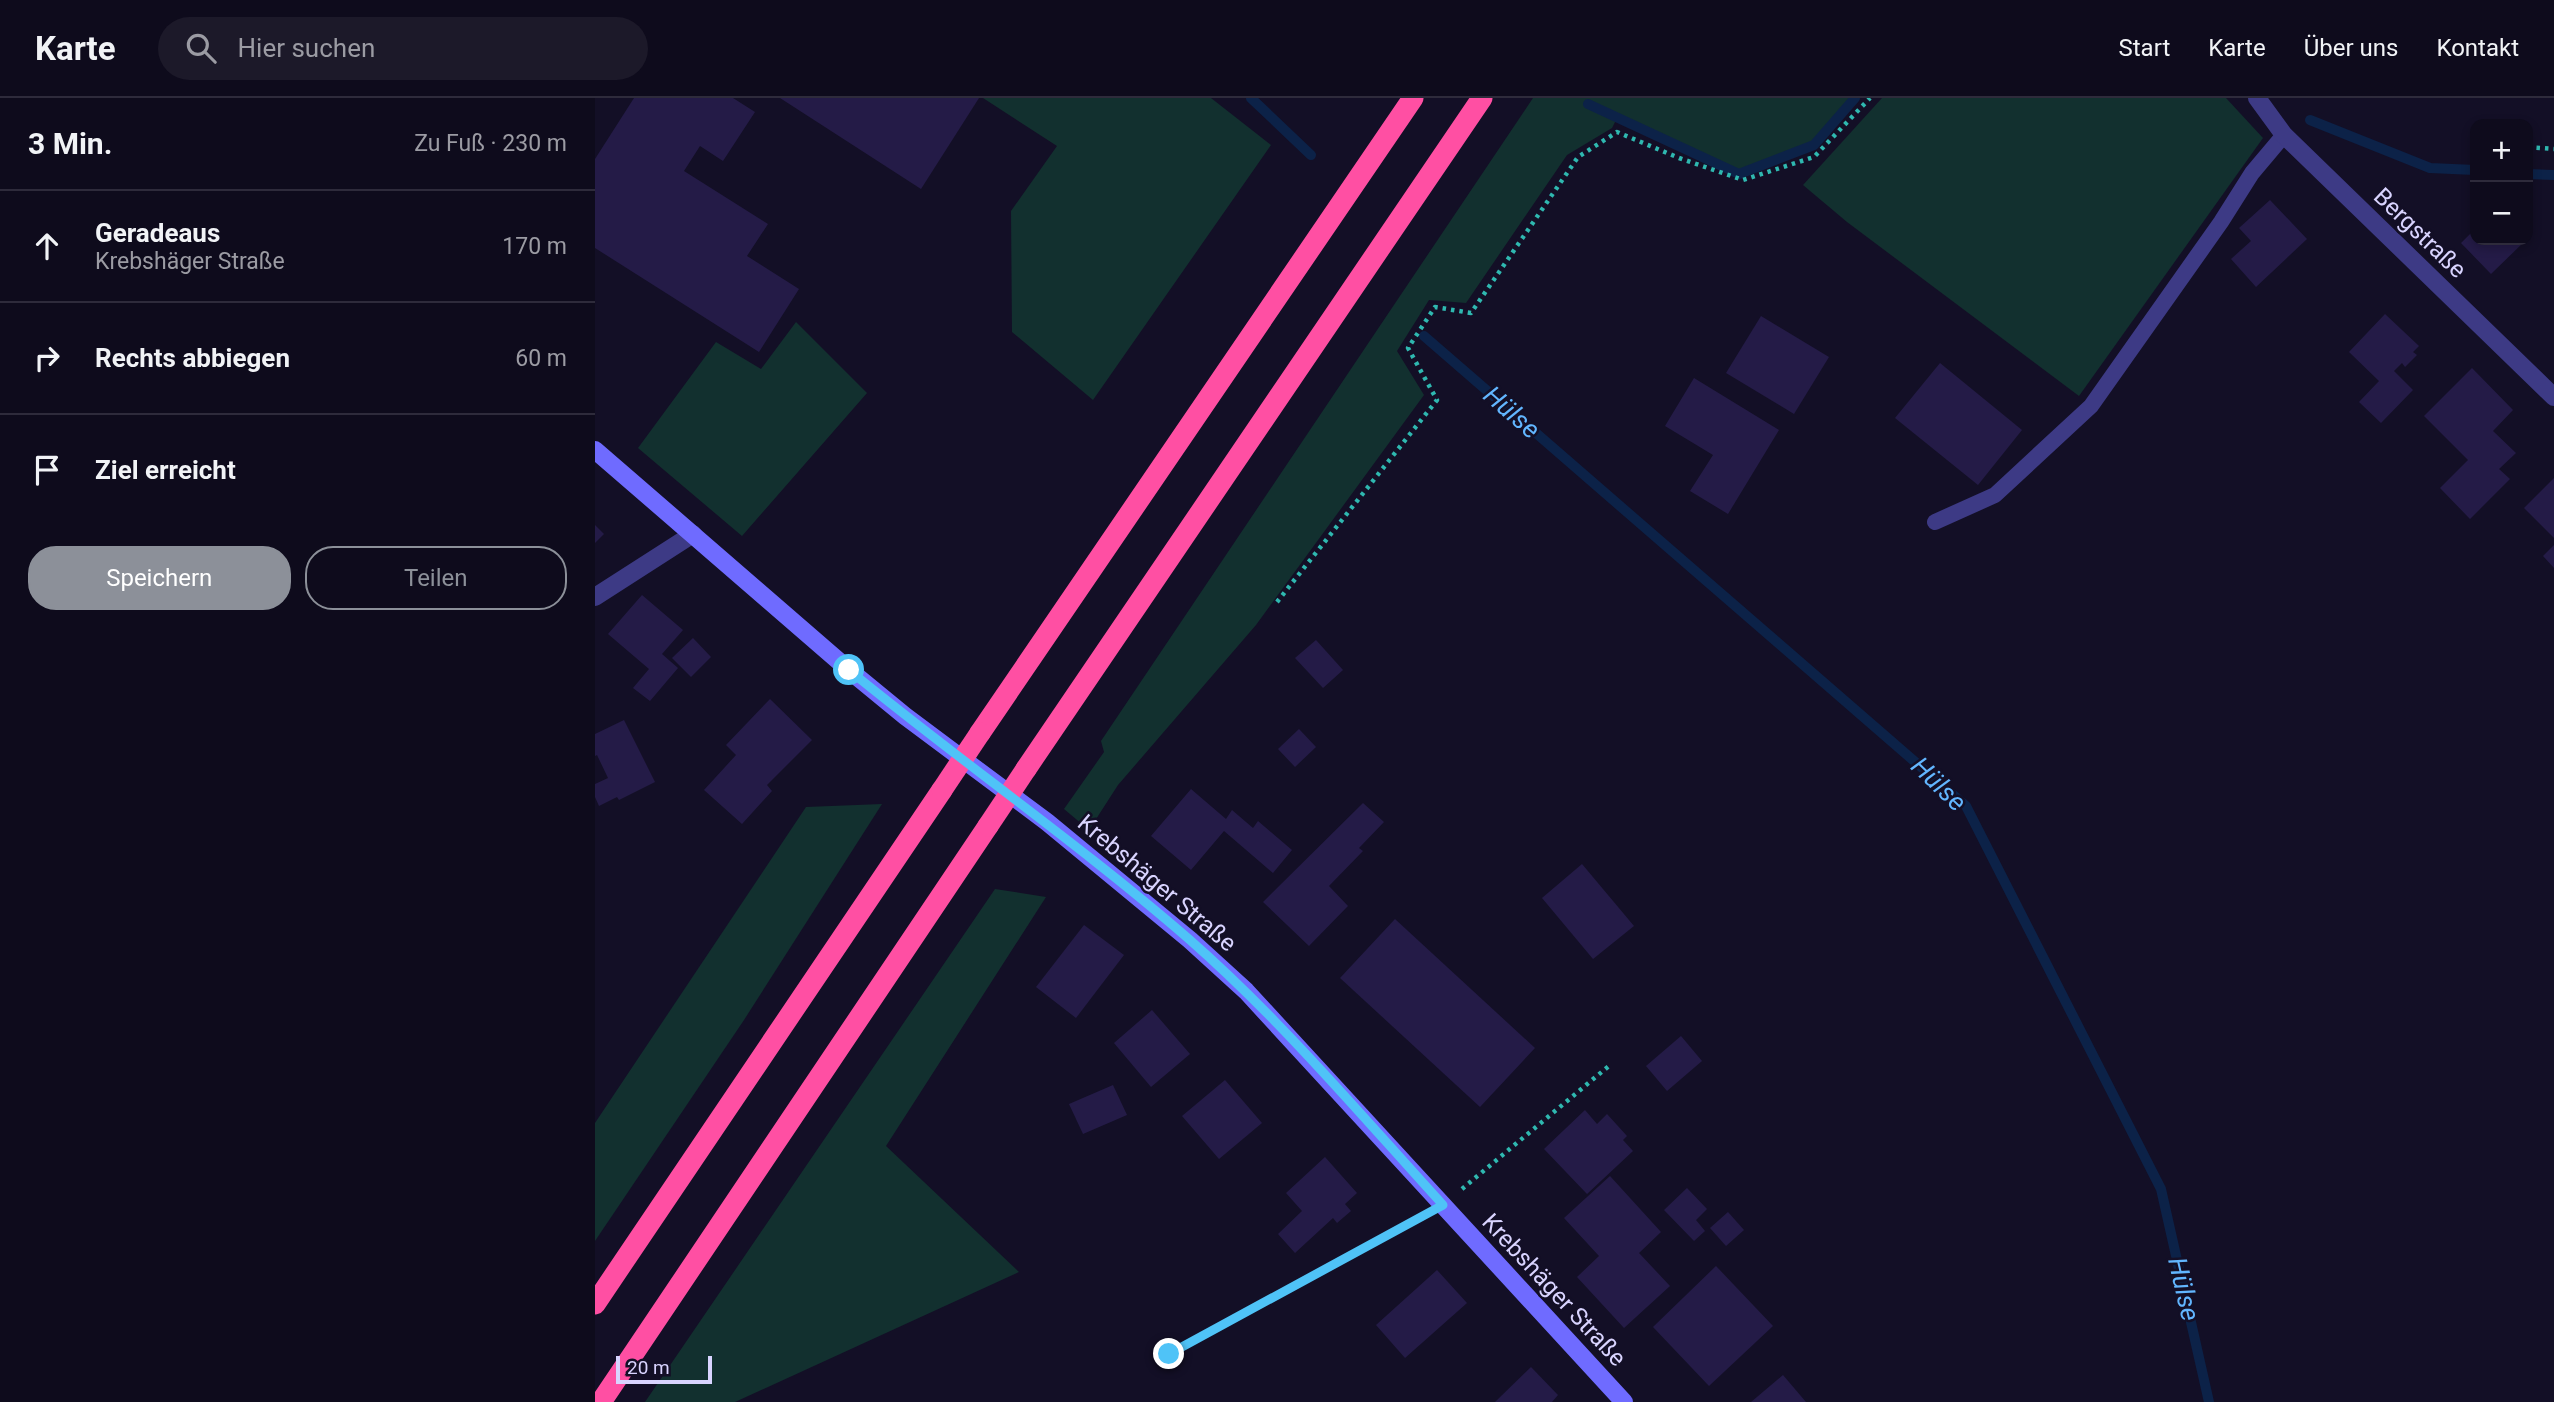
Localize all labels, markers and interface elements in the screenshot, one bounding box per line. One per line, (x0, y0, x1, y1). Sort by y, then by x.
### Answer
search box (158, 17, 648, 80)
text: Karte (35, 29, 116, 68)
icon: search (182, 29, 220, 67)
text: Hier suchen (238, 33, 375, 63)
text: Start (2119, 34, 2170, 62)
text: Karte (2208, 34, 2266, 62)
text: Über uns (2304, 34, 2398, 62)
text: Kontakt (2436, 34, 2519, 62)
map controls (2470, 119, 2533, 245)
button: + (2470, 119, 2533, 182)
text: 3 Min. (28, 126, 112, 161)
text: Zu Fuß · 230 m (414, 130, 567, 157)
street label: Bergstraße (2368, 182, 2472, 284)
button: − (2470, 182, 2533, 245)
text: Geradeaus (95, 218, 220, 248)
icon: ahead (28, 227, 66, 265)
text: 170 m (502, 233, 567, 260)
text: Krebshäger Straße (95, 248, 285, 275)
icon: right (28, 339, 66, 377)
text: Rechts abbiegen (95, 343, 290, 373)
text: 60 m (515, 345, 567, 372)
water label: Hülse (1478, 380, 1546, 444)
icon: arrive (28, 451, 66, 489)
text: Ziel erreicht (95, 455, 236, 485)
button: Speichern (28, 546, 291, 610)
button: Teilen (305, 546, 567, 610)
route start (833, 654, 864, 685)
water label: Hülse (1905, 751, 1973, 817)
street label: Krebshäger Straße (1072, 809, 1242, 957)
street label: Krebshäger Straße (1476, 1208, 1632, 1372)
water label: Hülse (2162, 1254, 2206, 1324)
route end (1153, 1338, 1184, 1369)
scale bar (616, 1353, 712, 1385)
text: 20 m (627, 1356, 670, 1379)

